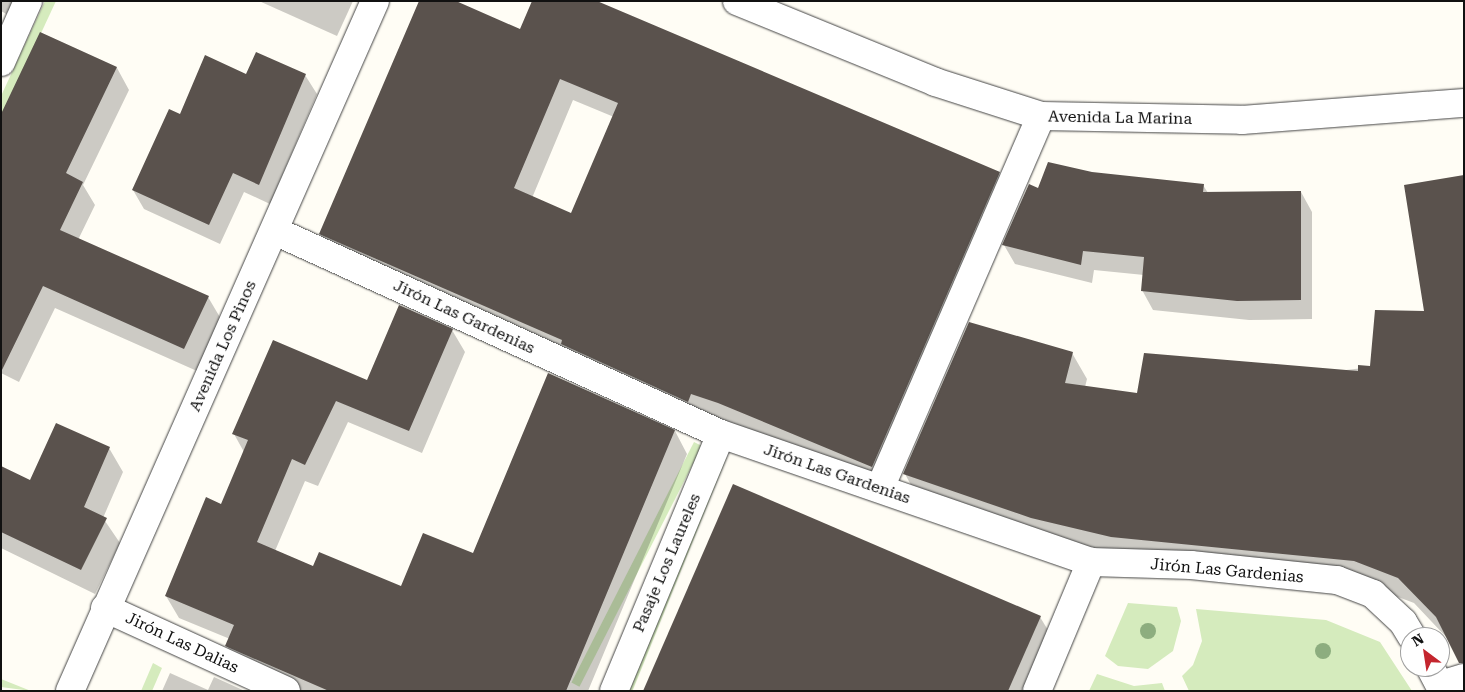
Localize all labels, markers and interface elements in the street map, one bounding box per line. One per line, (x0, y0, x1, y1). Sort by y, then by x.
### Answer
street label: Avenida La Marina (1048, 107, 1192, 129)
street label: Jirón Las Gardenias (390, 276, 538, 358)
street label: Avenida Los Pinos (185, 277, 261, 415)
street label: Jirón Las Gardenias (761, 440, 913, 508)
street label: Pasaje Los Laureles (629, 491, 705, 635)
street label: Jirón Las Gardenias (1150, 555, 1304, 587)
street label: Jirón Las Dalias (122, 608, 242, 678)
north arrow (1400, 627, 1450, 677)
text: N (1409, 630, 1427, 650)

